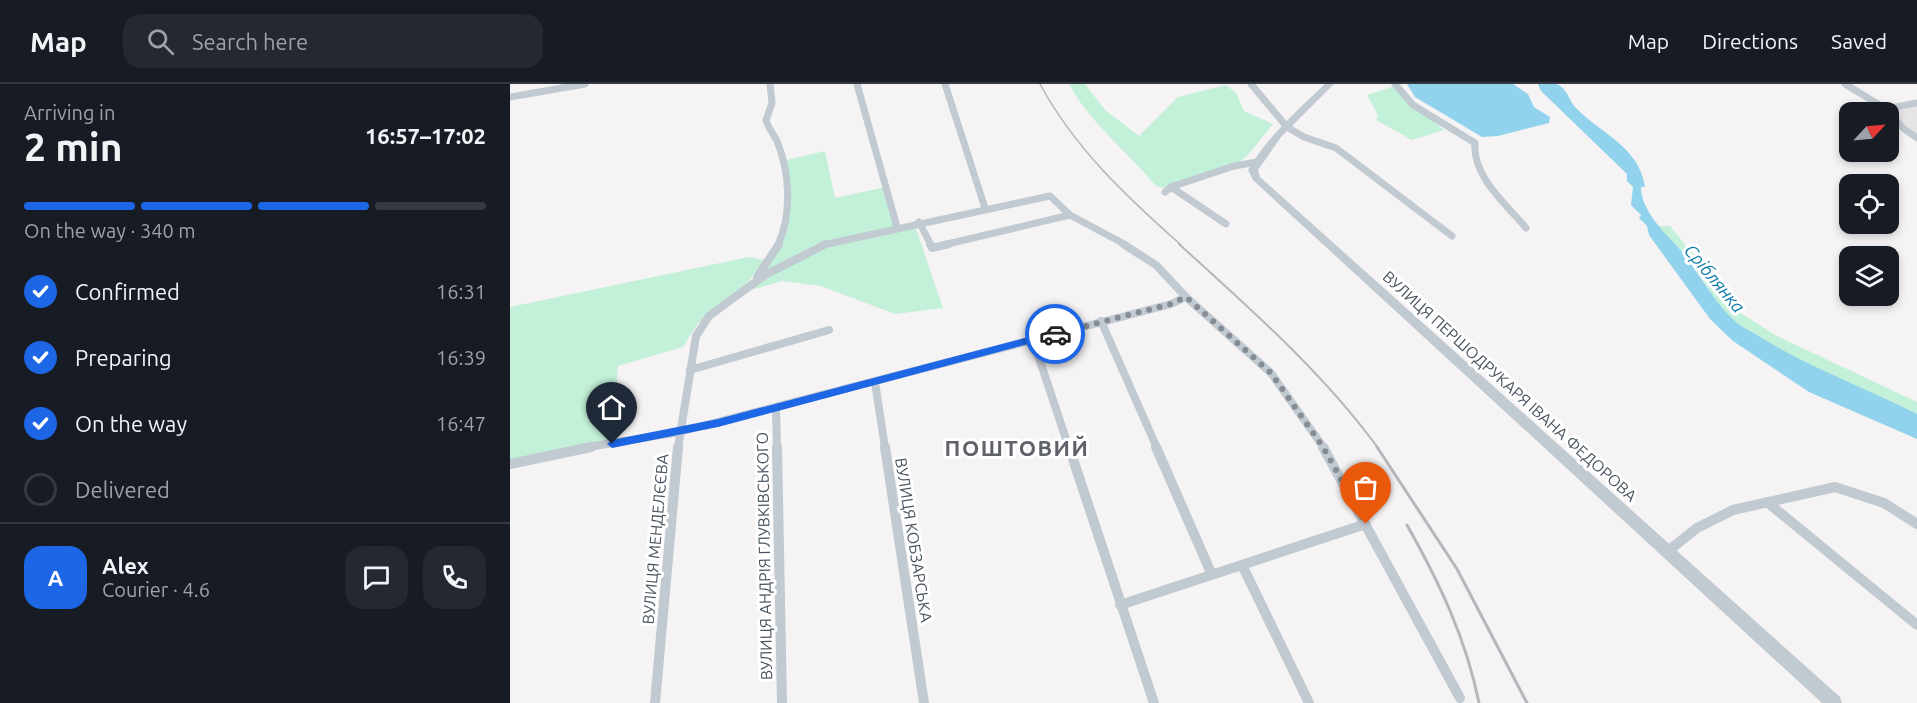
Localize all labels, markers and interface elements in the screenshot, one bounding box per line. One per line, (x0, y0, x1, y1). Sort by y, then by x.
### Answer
search box (123, 14, 543, 68)
icon: search (144, 25, 177, 58)
text: Map (30, 26, 87, 57)
text: Search here (192, 29, 308, 54)
text: Map (1628, 29, 1669, 53)
text: Directions (1702, 29, 1798, 53)
text: Saved (1831, 29, 1887, 53)
text: Arriving in (24, 101, 115, 124)
north arrow (1839, 102, 1899, 162)
map controls (1839, 102, 1899, 306)
text: 16:57–17:02 (365, 123, 486, 148)
text: 2 min (24, 125, 123, 168)
button: locate (1839, 174, 1899, 234)
text: On the way · 340 m (24, 219, 196, 242)
water label: Сріблянка (1681, 240, 1749, 316)
button: layers (1839, 246, 1899, 306)
street label: ВУЛИЦЯ ПЕРШОДРУКАРЯ ІВАНА ФЕДОРОВА (1379, 267, 1641, 505)
icon: check (24, 275, 57, 308)
text: Confirmed (75, 279, 180, 304)
text: 16:31 (436, 280, 486, 303)
courier (1025, 304, 1085, 364)
icon: car (1039, 318, 1072, 351)
icon: check (24, 341, 57, 374)
text: Preparing (75, 345, 172, 370)
text: 16:39 (436, 346, 486, 369)
pin (586, 382, 637, 444)
icon: home (595, 391, 628, 424)
icon: check (24, 407, 57, 440)
text: On the way (75, 411, 187, 436)
text: 16:47 (436, 412, 486, 435)
street label: ВУЛИЦЯ АНДРІЯ ГЛУВКІВСЬКОГО (753, 432, 775, 680)
district label: ПОШТОВИЙ (945, 435, 1089, 460)
street label: ВУЛИЦЯ МЕНДЕЛЄЄВА (639, 452, 671, 625)
street label: ВУЛИЦЯ КОБЗАРСЬКА (892, 457, 936, 624)
pin (1340, 462, 1391, 524)
icon: bag (1349, 471, 1382, 504)
text: Delivered (75, 477, 170, 502)
button: chat (345, 546, 408, 609)
button: phone (423, 546, 486, 609)
text: Alex (102, 553, 149, 578)
text: A (48, 565, 63, 590)
text: Courier · 4.6 (102, 578, 210, 601)

